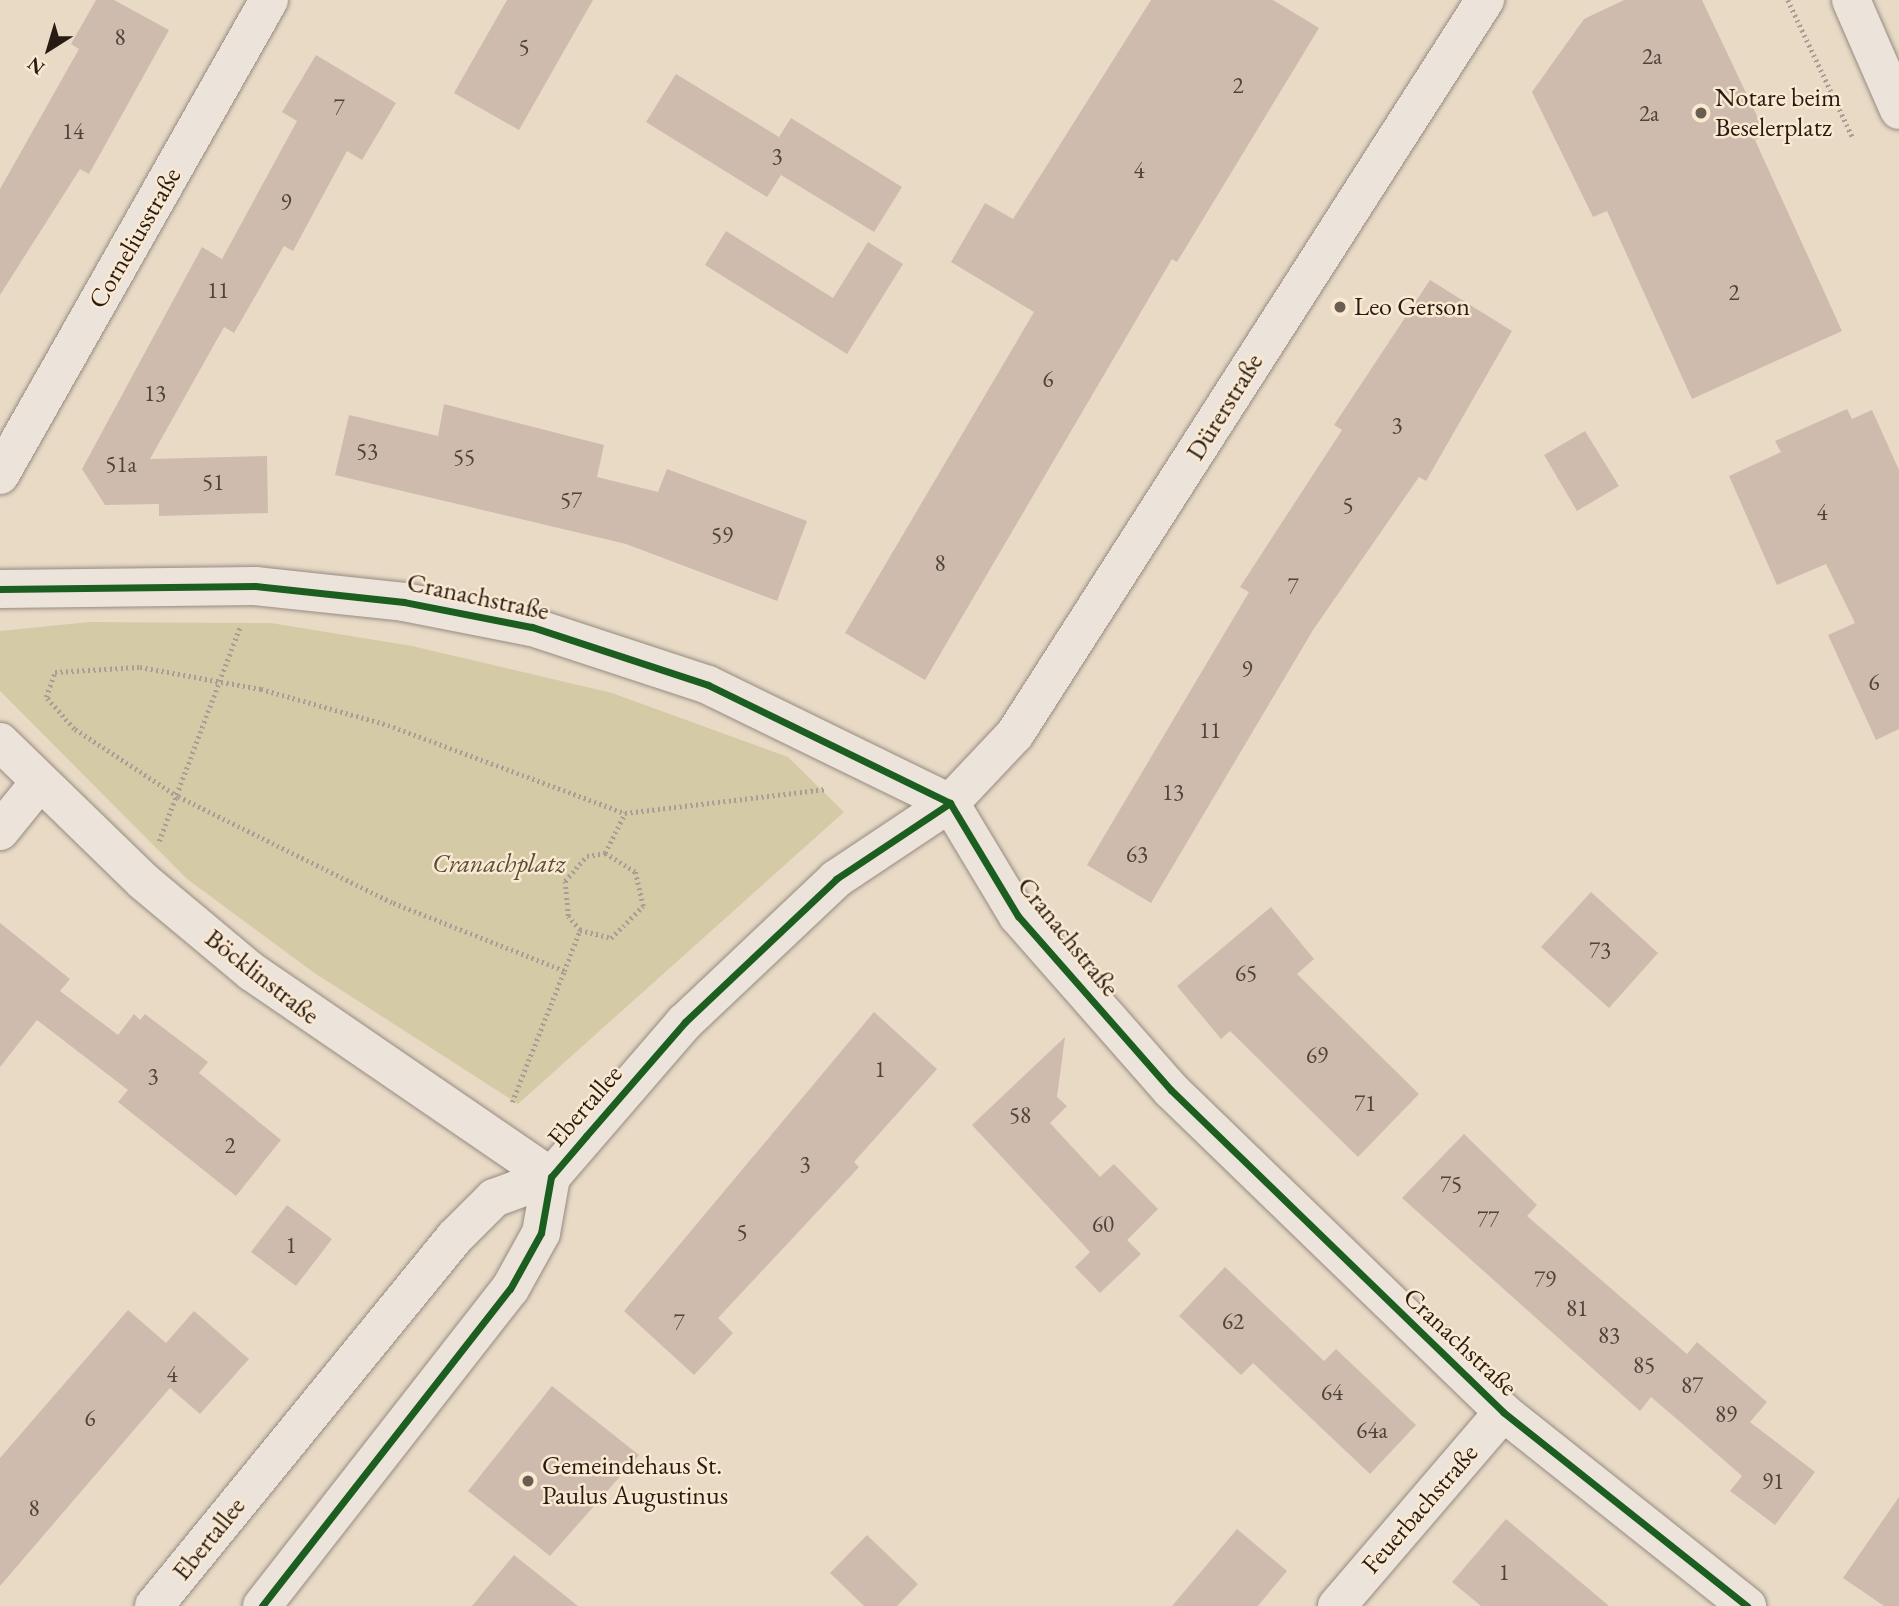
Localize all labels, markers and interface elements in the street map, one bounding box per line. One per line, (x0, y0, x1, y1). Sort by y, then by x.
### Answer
north arrow (14, 14, 84, 84)
house number: 8 (114, 23, 126, 51)
house number: 5 (518, 33, 530, 61)
house number: 2a (1642, 42, 1662, 70)
text: N (22, 52, 50, 81)
house number: 2 (1232, 71, 1244, 99)
place label: Notare beim Beselerplatz (1715, 82, 1841, 144)
house number: 7 (333, 93, 345, 121)
house number: 2a (1639, 99, 1659, 127)
marker: Notare beim Beselerplatz (1693, 105, 1709, 121)
house number: 14 (62, 117, 84, 145)
house number: 3 (771, 142, 783, 170)
house number: 4 (1133, 156, 1145, 184)
street label: Corneliusstraße (82, 162, 188, 314)
house number: 9 (280, 188, 292, 216)
house number: 11 (207, 276, 229, 304)
house number: 2 (1728, 278, 1740, 306)
place label: Leo Gerson (1354, 291, 1470, 323)
marker: Leo Gerson (1332, 299, 1348, 315)
street label: Dürerstraße (1180, 348, 1270, 466)
house number: 6 (1042, 365, 1054, 393)
house number: 13 (144, 379, 166, 407)
house number: 3 (1391, 411, 1403, 439)
house number: 53 (356, 437, 378, 465)
house number: 55 (453, 443, 475, 471)
house number: 51a (105, 450, 137, 478)
house number: 51 (202, 468, 224, 496)
house number: 57 (560, 486, 582, 514)
house number: 5 (1342, 491, 1354, 519)
house number: 4 (1816, 498, 1828, 526)
house number: 59 (711, 521, 733, 549)
house number: 8 (934, 549, 946, 577)
street label: Cranachstraße (404, 567, 552, 627)
house number: 7 (1287, 572, 1299, 600)
house number: 9 (1241, 655, 1253, 683)
house number: 6 (1868, 668, 1880, 696)
house number: 11 (1199, 716, 1221, 744)
house number: 13 (1162, 778, 1184, 806)
house number: 63 (1126, 840, 1148, 868)
park label: Cranachplatz (432, 848, 566, 880)
street label: Cranachstraße (1010, 871, 1126, 1003)
street label: Böcklinstraße (199, 923, 325, 1031)
house number: 73 (1589, 936, 1611, 964)
house number: 65 (1235, 959, 1257, 987)
house number: 69 (1306, 1041, 1328, 1069)
house number: 1 (874, 1055, 886, 1083)
street label: Ebertallee (541, 1059, 629, 1153)
house number: 3 (147, 1062, 159, 1090)
house number: 71 (1354, 1089, 1376, 1117)
house number: 58 (1009, 1101, 1031, 1129)
house number: 2 (224, 1131, 236, 1159)
house number: 3 (799, 1150, 811, 1178)
house number: 75 (1440, 1170, 1462, 1198)
house number: 77 (1477, 1205, 1499, 1233)
house number: 60 (1092, 1210, 1114, 1238)
house number: 5 (736, 1218, 748, 1246)
house number: 1 (285, 1231, 297, 1259)
house number: 79 (1534, 1265, 1556, 1293)
street label: Cranachstraße (1397, 1281, 1523, 1403)
house number: 81 (1566, 1294, 1588, 1322)
house number: 62 (1222, 1307, 1244, 1335)
house number: 7 (673, 1308, 685, 1336)
house number: 83 (1598, 1321, 1620, 1349)
house number: 85 (1633, 1351, 1655, 1379)
house number: 4 (166, 1360, 178, 1388)
house number: 87 (1681, 1371, 1703, 1399)
house number: 64 (1321, 1378, 1343, 1406)
house number: 89 (1715, 1400, 1737, 1428)
house number: 6 (84, 1404, 96, 1432)
house number: 64a (1356, 1416, 1388, 1444)
street label: Feuerbachstraße (1355, 1438, 1485, 1580)
place label: Gemeindehaus St. Paulus Augustinus (542, 1450, 728, 1512)
house number: 91 (1762, 1467, 1784, 1495)
marker: Gemeindehaus St. Paulus Augustinus (520, 1473, 536, 1489)
street label: Ebertallee (166, 1491, 252, 1587)
house number: 8 (28, 1494, 40, 1522)
house number: 1 (1498, 1558, 1510, 1586)

